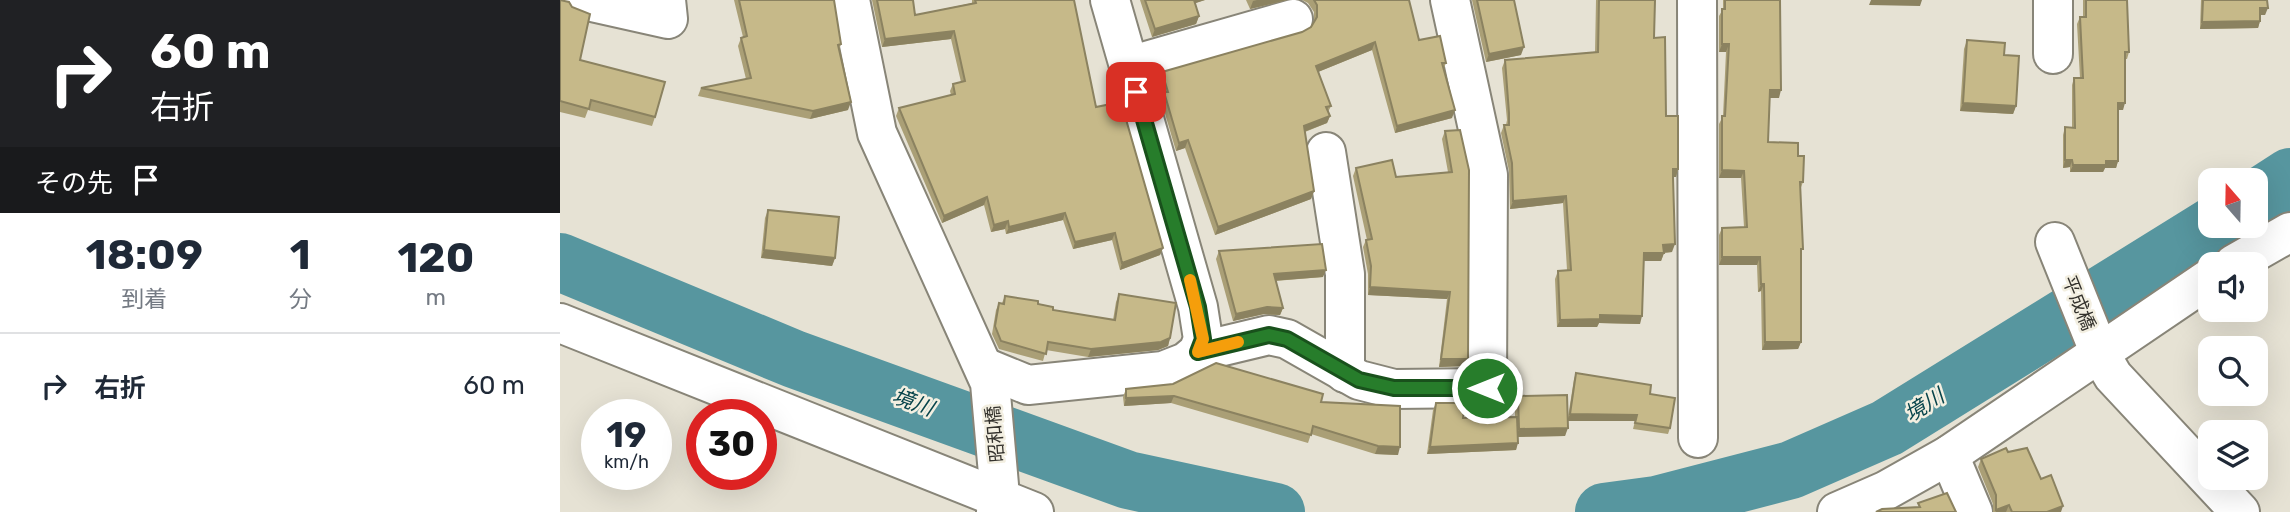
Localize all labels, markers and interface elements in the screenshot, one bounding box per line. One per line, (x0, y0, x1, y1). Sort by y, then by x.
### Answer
text: 60 m (150, 22, 271, 80)
icon: right (35, 28, 126, 119)
pin (1106, 62, 1166, 122)
icon: arrive (1117, 73, 1155, 111)
text: 右折 (150, 88, 214, 126)
icon: arrive (127, 161, 165, 199)
text: その先 (35, 168, 113, 199)
north arrow (2198, 168, 2268, 238)
map controls (2198, 168, 2268, 490)
text: 18:09 (86, 230, 203, 280)
text: 1 (290, 230, 311, 280)
text: 120 (397, 233, 474, 283)
button: sound (2198, 252, 2268, 322)
street label: 平成橋 (2058, 272, 2100, 334)
text: m (426, 283, 446, 311)
text: 到着 (121, 285, 167, 313)
text: 分 (289, 285, 312, 313)
button: search (2198, 336, 2268, 406)
position arrow (1450, 351, 1524, 425)
icon: right (35, 367, 73, 405)
text: 60 m (463, 370, 525, 401)
text: 右折 (94, 373, 146, 404)
water label: 境川 (1900, 382, 1950, 427)
water label: 境川 (889, 383, 939, 422)
speed limit sign: 30 (686, 399, 777, 490)
street label: 昭和橋 (981, 405, 1009, 463)
text: 19 (607, 414, 646, 456)
button: layers (2198, 420, 2268, 490)
text: km/h (604, 451, 649, 473)

